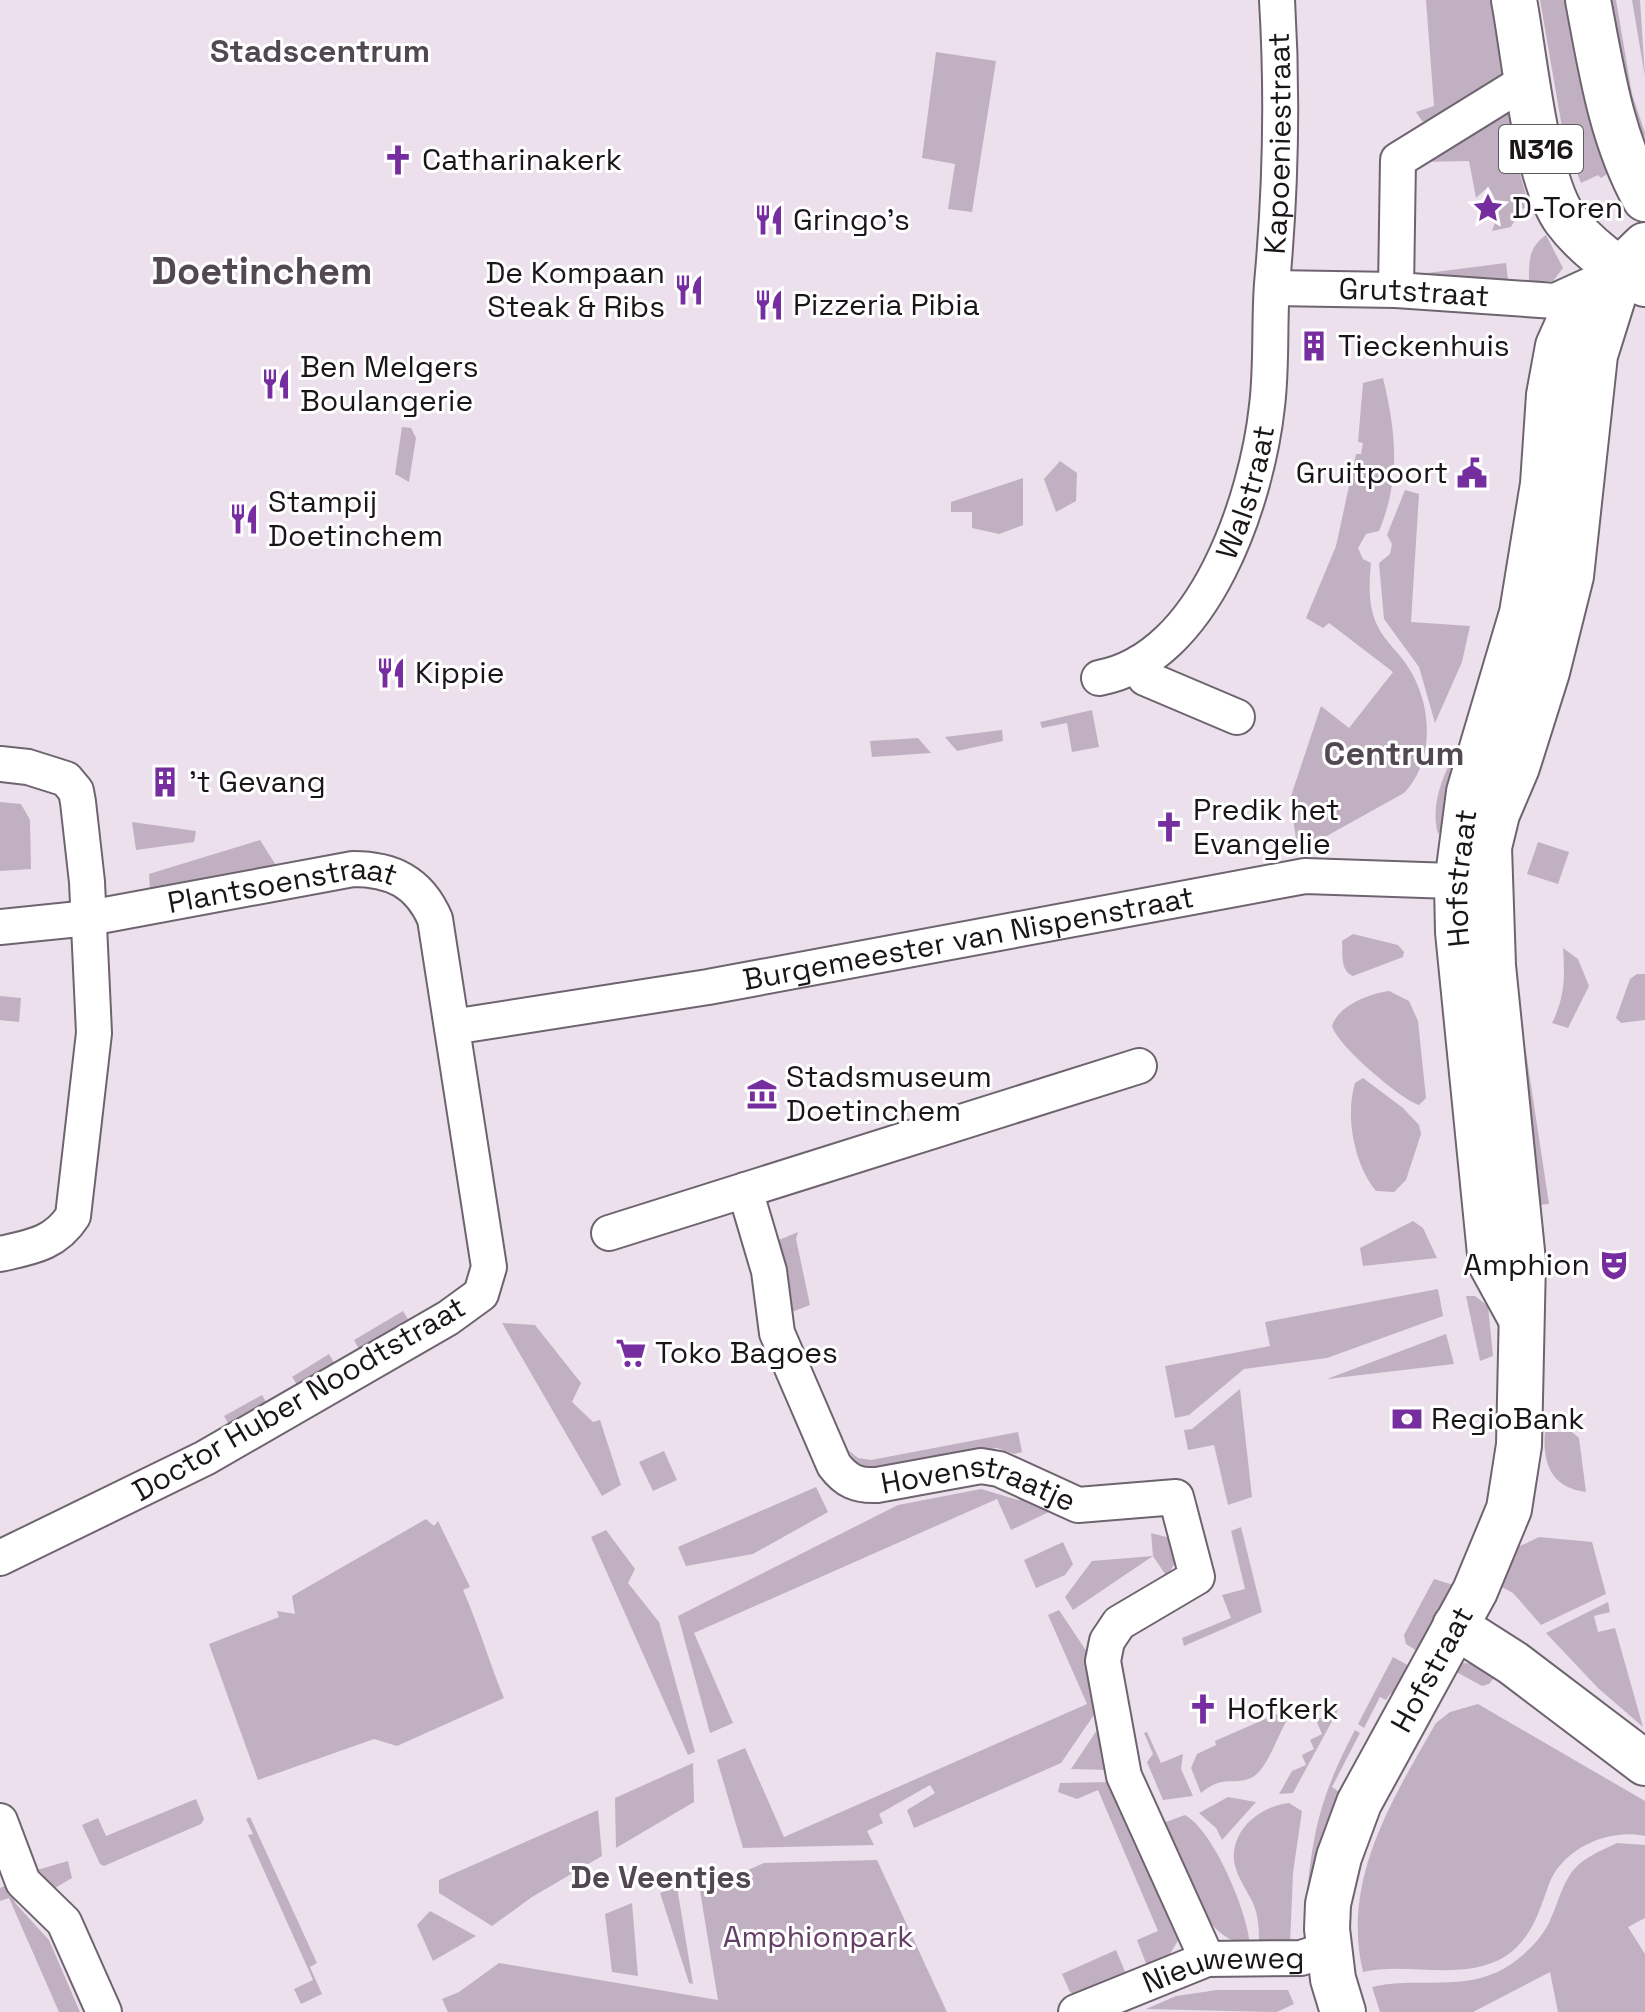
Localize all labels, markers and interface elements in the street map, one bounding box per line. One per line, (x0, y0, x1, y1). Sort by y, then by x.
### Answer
district label: Stadscentrum (210, 31, 430, 71)
street label: Kapoeniestraat (1255, 32, 1299, 256)
road number: N316 (1499, 125, 1583, 173)
place label: Catharinakerk (422, 140, 622, 179)
church icon: Catharinakerk (381, 143, 415, 177)
place label: D-Toren (1512, 188, 1623, 227)
place icon: D-Toren (1471, 191, 1505, 225)
place label: Gringo's (793, 200, 910, 239)
restaurant icon: Gringo's (752, 203, 786, 237)
district label: Doetinchem (152, 247, 372, 295)
place label: De Kompaan Steak & Ribs (485, 253, 665, 326)
street label: Grutstraat (1338, 269, 1491, 315)
restaurant icon: De Kompaan Steak & Ribs (672, 273, 706, 307)
place label: Pizzeria Pibia (793, 285, 980, 324)
restaurant icon: Pizzeria Pibia (752, 288, 786, 322)
place label: Tieckenhuis (1338, 326, 1510, 365)
building icon: Tieckenhuis (1297, 329, 1331, 363)
place label: Ben Melgers Boulangerie (300, 347, 479, 420)
restaurant icon: Ben Melgers Boulangerie (259, 367, 293, 401)
street label: Walstraat (1207, 422, 1283, 565)
place label: Gruitpoort (1296, 453, 1448, 492)
public building icon: Gruitpoort (1455, 456, 1489, 490)
place label: Stampij Doetinchem (268, 482, 443, 555)
restaurant icon: Stampij Doetinchem (227, 502, 261, 536)
place label: Kippie (415, 653, 504, 692)
restaurant icon: Kippie (374, 656, 408, 690)
district label: Centrum (1324, 732, 1464, 775)
place label: 't Gevang (189, 762, 326, 801)
building icon: 't Gevang (148, 765, 182, 799)
place label: Predik het Evangelie (1193, 790, 1339, 863)
street label: Hofstraat (1437, 807, 1486, 949)
church icon: Predik het Evangelie (1152, 810, 1186, 844)
street label: Plantsoenstraat (164, 849, 403, 922)
street label: Burgemeester van Nispenstraat (740, 877, 1197, 999)
place label: Stadsmuseum Doetinchem (786, 1057, 992, 1130)
museum icon: Stadsmuseum Doetinchem (745, 1077, 779, 1111)
place label: Amphion (1463, 1245, 1590, 1284)
theatre icon: Amphion (1597, 1248, 1631, 1282)
street label: Doctor Huber Noodtstraat (125, 1287, 472, 1510)
place label: Toko Bagoes (655, 1333, 838, 1372)
supermarket icon: Toko Bagoes (614, 1336, 648, 1370)
place label: RegioBank (1431, 1399, 1584, 1438)
bank icon: RegioBank (1390, 1402, 1424, 1436)
street label: Hovenstraatje (878, 1446, 1082, 1520)
street label: Hofstraat (1381, 1599, 1482, 1739)
place label: Hofkerk (1227, 1689, 1338, 1728)
church icon: Hofkerk (1186, 1692, 1220, 1726)
district label: De Veentjes (571, 1857, 751, 1897)
park label: Amphionpark (723, 1917, 913, 1956)
street label: Nieuweweg (1136, 1938, 1305, 2002)

